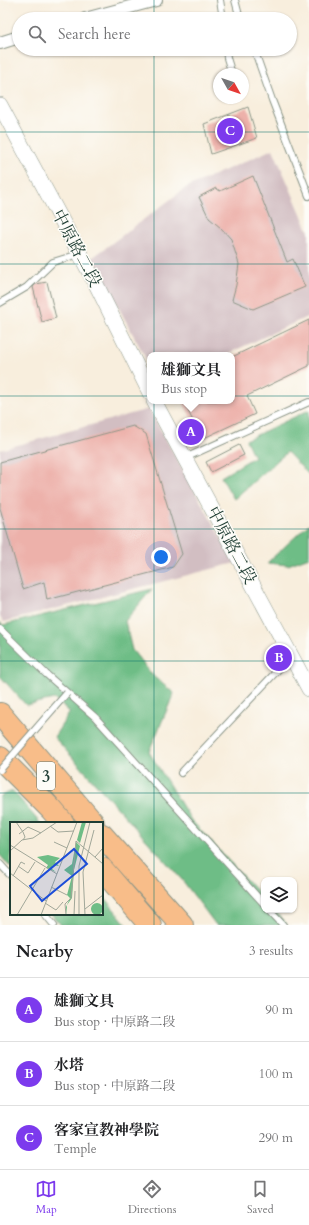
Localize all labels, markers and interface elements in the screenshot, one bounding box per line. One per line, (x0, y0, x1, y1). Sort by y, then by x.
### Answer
search box (12, 12, 297, 56)
icon: search (26, 23, 48, 45)
text: Search here (58, 24, 131, 44)
north arrow (213, 68, 249, 104)
pin: C (217, 116, 243, 146)
street label: 中原路二段 (46, 205, 107, 291)
popup (147, 352, 235, 404)
text: 雄獅文具 (161, 360, 221, 380)
text: Bus stop (161, 380, 207, 398)
pin: A (178, 417, 204, 447)
street label: 中原路二段 (201, 502, 262, 588)
your location (151, 547, 171, 567)
pin: B (266, 643, 292, 673)
road number: 3 (37, 762, 55, 790)
inset map (10, 822, 103, 915)
map controls (261, 877, 297, 913)
button: layers (261, 877, 297, 913)
text: Nearby (16, 940, 73, 963)
text: 3 results (249, 942, 293, 960)
text: 雄獅文具 (54, 991, 114, 1011)
text: A (24, 1001, 34, 1019)
text: 90 m (265, 1001, 293, 1019)
text: Bus stop · 中原路二段 (54, 1013, 176, 1031)
text: 水塔 (54, 1055, 84, 1075)
text: B (24, 1065, 34, 1083)
text: 100 m (259, 1065, 293, 1083)
text: Bus stop · 中原路二段 (54, 1077, 176, 1095)
text: 客家宣教神學院 (54, 1120, 159, 1140)
text: C (24, 1129, 34, 1147)
text: 290 m (259, 1129, 293, 1147)
text: Temple (54, 1140, 97, 1158)
tab: Map (35, 1178, 57, 1217)
tab: Directions (128, 1178, 176, 1217)
tab: Saved (247, 1178, 274, 1217)

